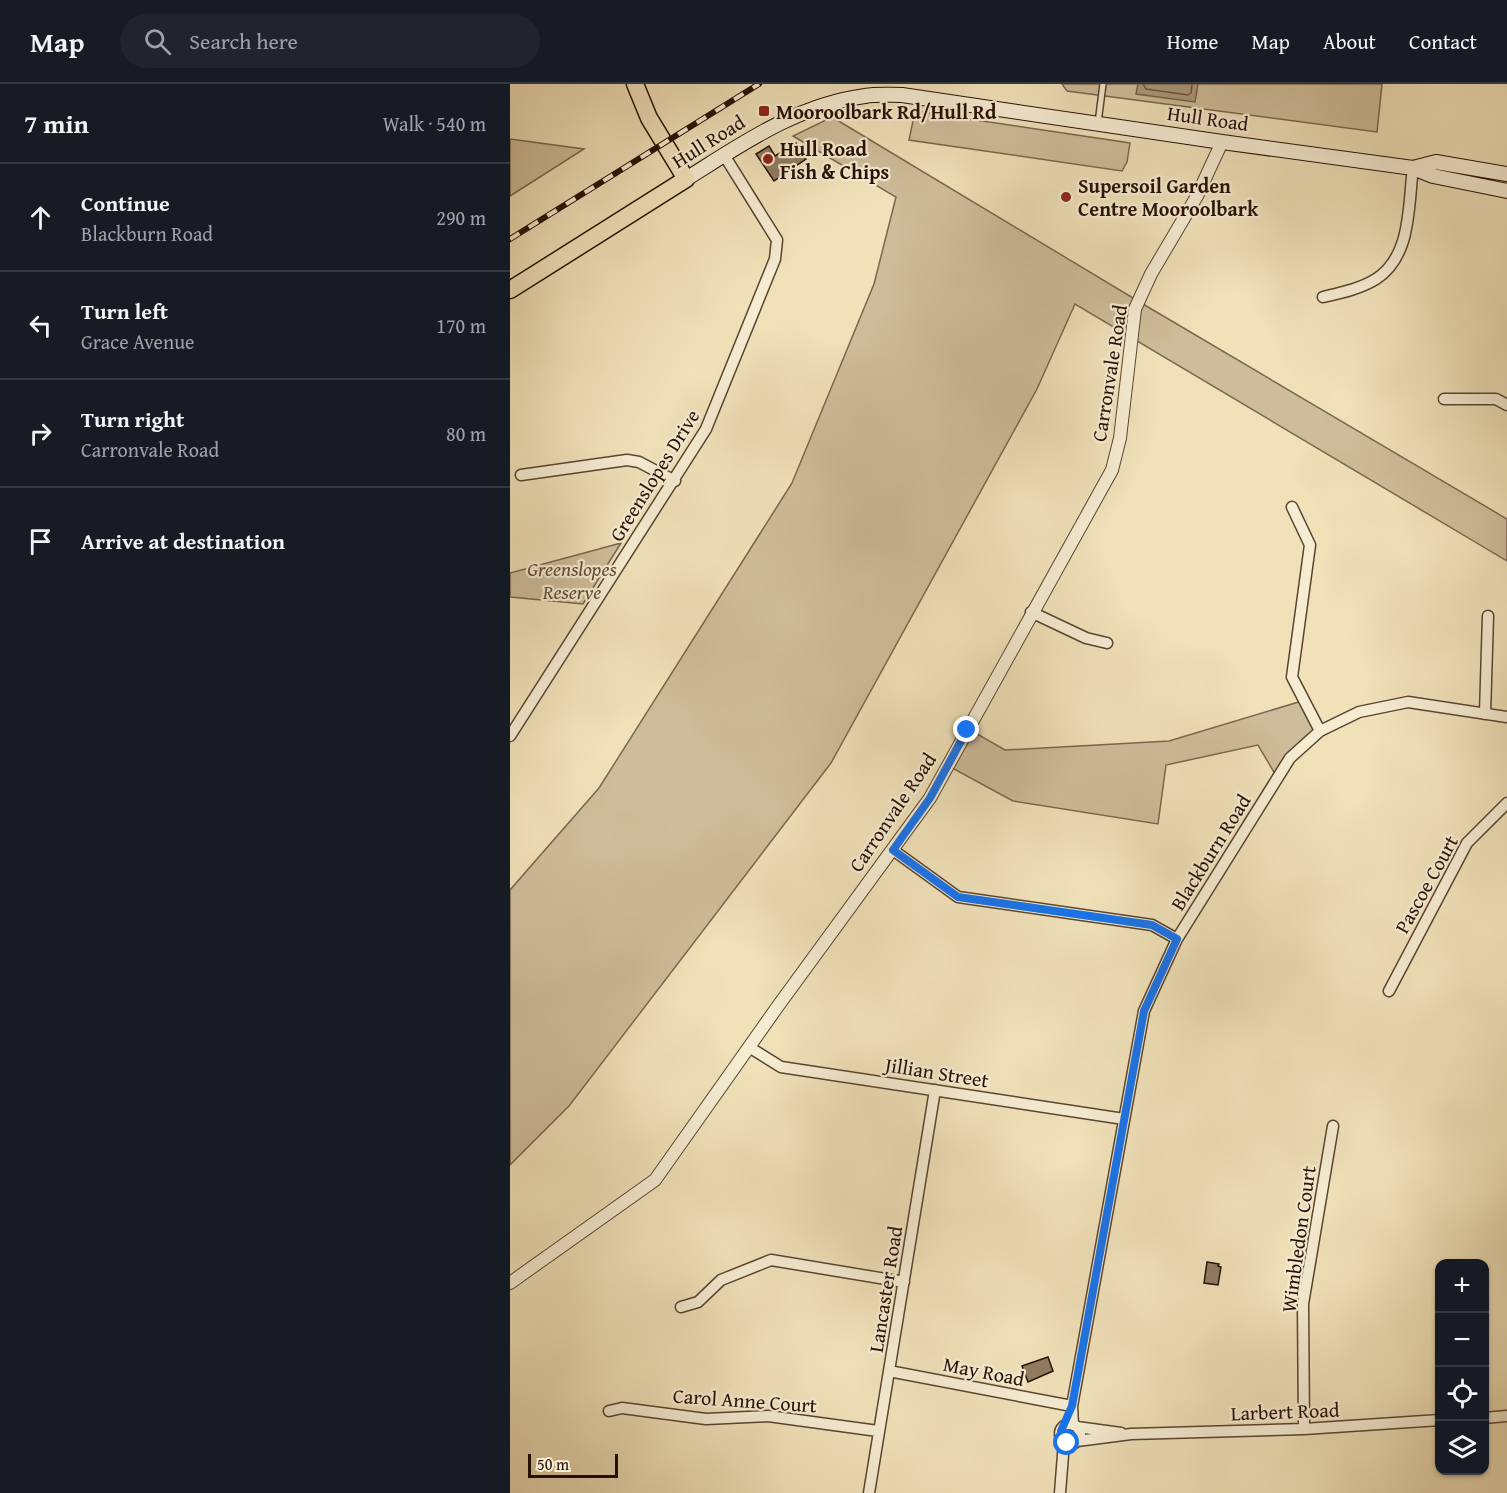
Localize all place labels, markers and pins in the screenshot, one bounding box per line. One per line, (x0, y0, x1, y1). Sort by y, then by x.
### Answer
place label: Mooroolbark Rd/Hull Rd (776, 97, 997, 126)
marker: Mooroolbark Rd/Hull Rd (757, 104, 771, 118)
place label: Hull Road Fish & Chips (780, 134, 889, 186)
marker: Hull Road Fish & Chips (761, 152, 775, 166)
place label: Supersoil Garden Centre Mooroolbark (1078, 171, 1259, 223)
marker: Supersoil Garden Centre Mooroolbark (1059, 190, 1073, 204)

